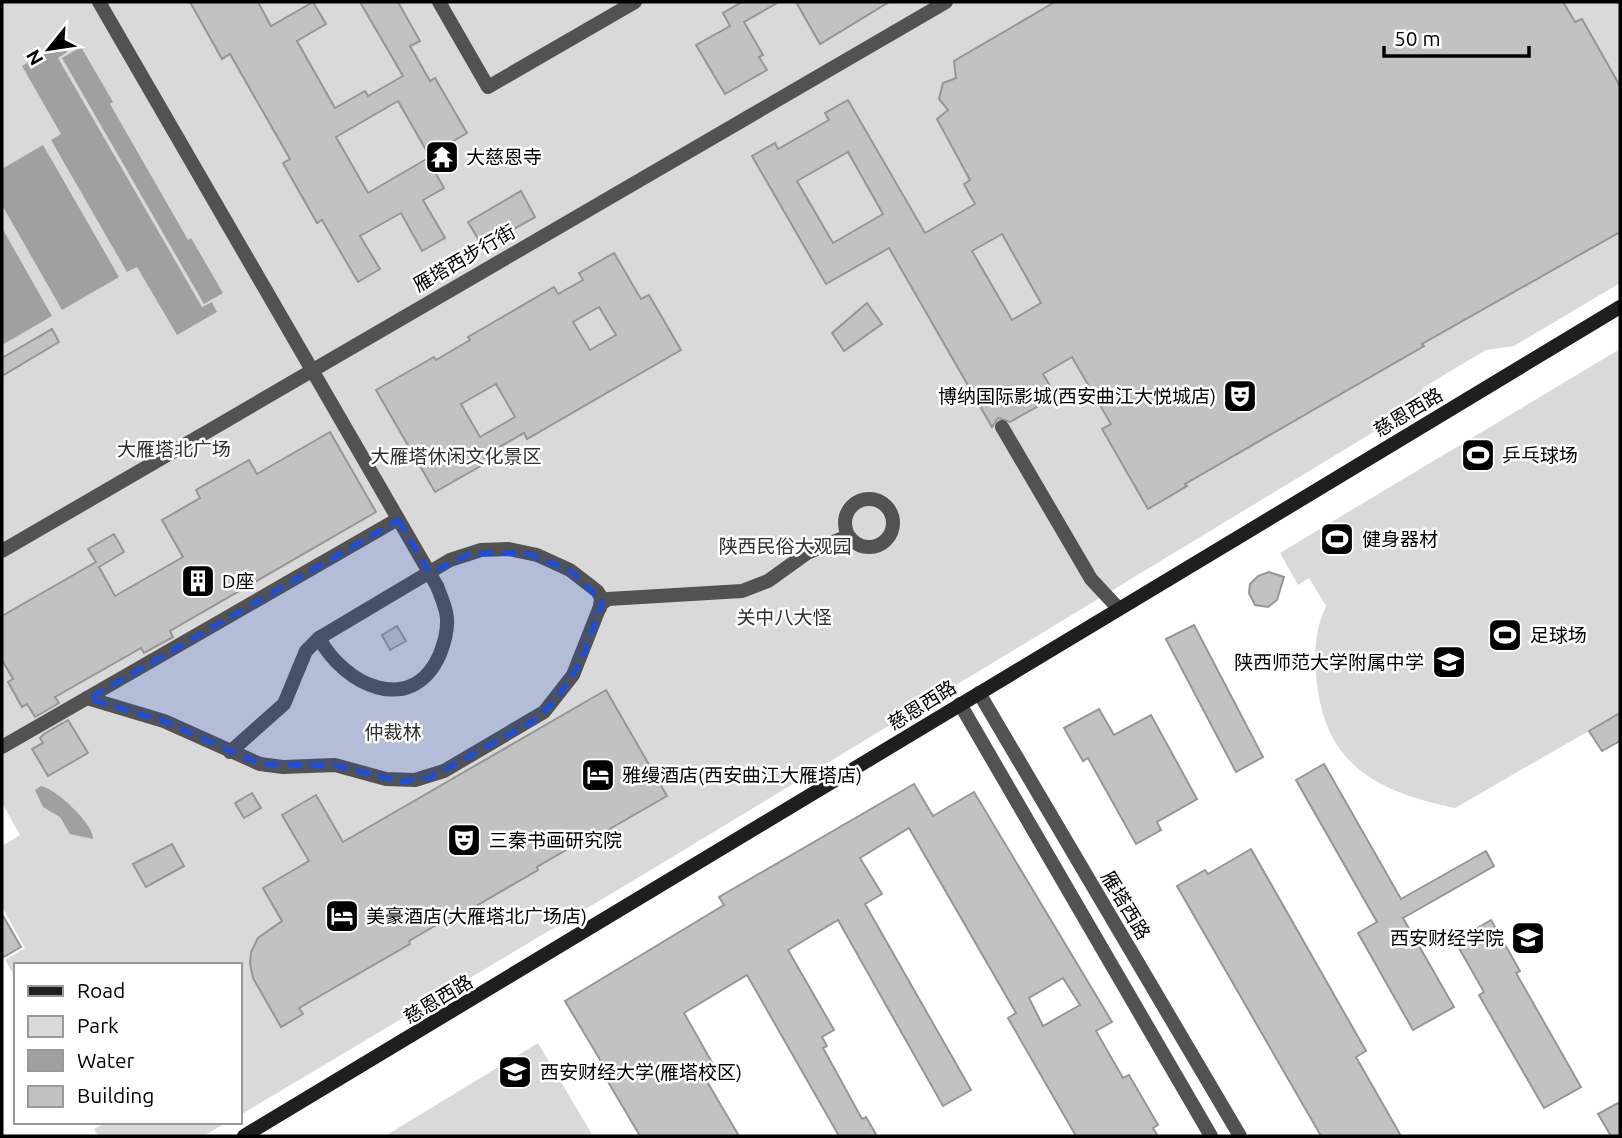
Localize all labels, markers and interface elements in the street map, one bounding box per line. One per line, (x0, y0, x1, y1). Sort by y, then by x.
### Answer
north arrow (14, 14, 84, 84)
scale bar (1384, 14, 1529, 58)
text: 50 m (1394, 26, 1441, 50)
text: N (21, 46, 47, 69)
temple icon: 大慈恩寺 (423, 138, 461, 176)
place label: 大慈恩寺 (466, 146, 542, 168)
street label: 雁塔西步行街 (409, 220, 519, 296)
theatre icon: 博纳国际影城(西安曲江大悦城店) (1221, 377, 1259, 415)
street label: 慈恩西路 (1370, 383, 1446, 441)
place label: 博纳国际影城(西安曲江大悦城店) (938, 385, 1216, 407)
sports icon: 乒乓球场 (1459, 436, 1497, 474)
park label: 大雁塔北广场 (117, 438, 231, 460)
place label: 乒乓球场 (1502, 444, 1578, 466)
park label: 大雁塔休闲文化景区 (370, 445, 542, 467)
sports icon: 健身器材 (1318, 520, 1356, 558)
place label: 健身器材 (1362, 528, 1438, 550)
park label: 陕西民俗大观园 (718, 535, 852, 557)
building icon: D座 (179, 562, 217, 600)
place label: D座 (222, 570, 254, 592)
park label: 关中八大怪 (736, 606, 832, 628)
sports icon: 足球场 (1486, 616, 1524, 654)
place label: 足球场 (1530, 624, 1587, 646)
school or university icon: 陕西师范大学附属中学 (1430, 643, 1468, 681)
place label: 陕西师范大学附属中学 (1234, 651, 1424, 673)
street label: 慈恩西路 (884, 676, 960, 734)
park label: 仲裁林 (364, 721, 422, 743)
hotel icon: 雅缦酒店(西安曲江大雁塔店) (579, 756, 617, 794)
place label: 雅缦酒店(西安曲江大雁塔店) (622, 764, 862, 786)
theatre icon: 三秦书画研究院 (445, 821, 483, 859)
place label: 三秦书画研究院 (489, 829, 622, 851)
street label: 雁塔西路 (1097, 867, 1155, 943)
hotel icon: 美豪酒店(大雁塔北广场店) (323, 897, 361, 935)
place label: 美豪酒店(大雁塔北广场店) (366, 905, 587, 927)
school or university icon: 西安财经学院 (1509, 919, 1547, 957)
place label: 西安财经学院 (1390, 927, 1504, 949)
legend (14, 963, 242, 1124)
street label: 慈恩西路 (400, 970, 476, 1028)
text: Road (77, 978, 125, 1002)
text: Park (77, 1013, 119, 1037)
text: Water (77, 1048, 135, 1072)
school or university icon: 西安财经大学(雁塔校区) (496, 1053, 534, 1091)
place label: 西安财经大学(雁塔校区) (540, 1061, 742, 1083)
text: Building (77, 1083, 154, 1107)

